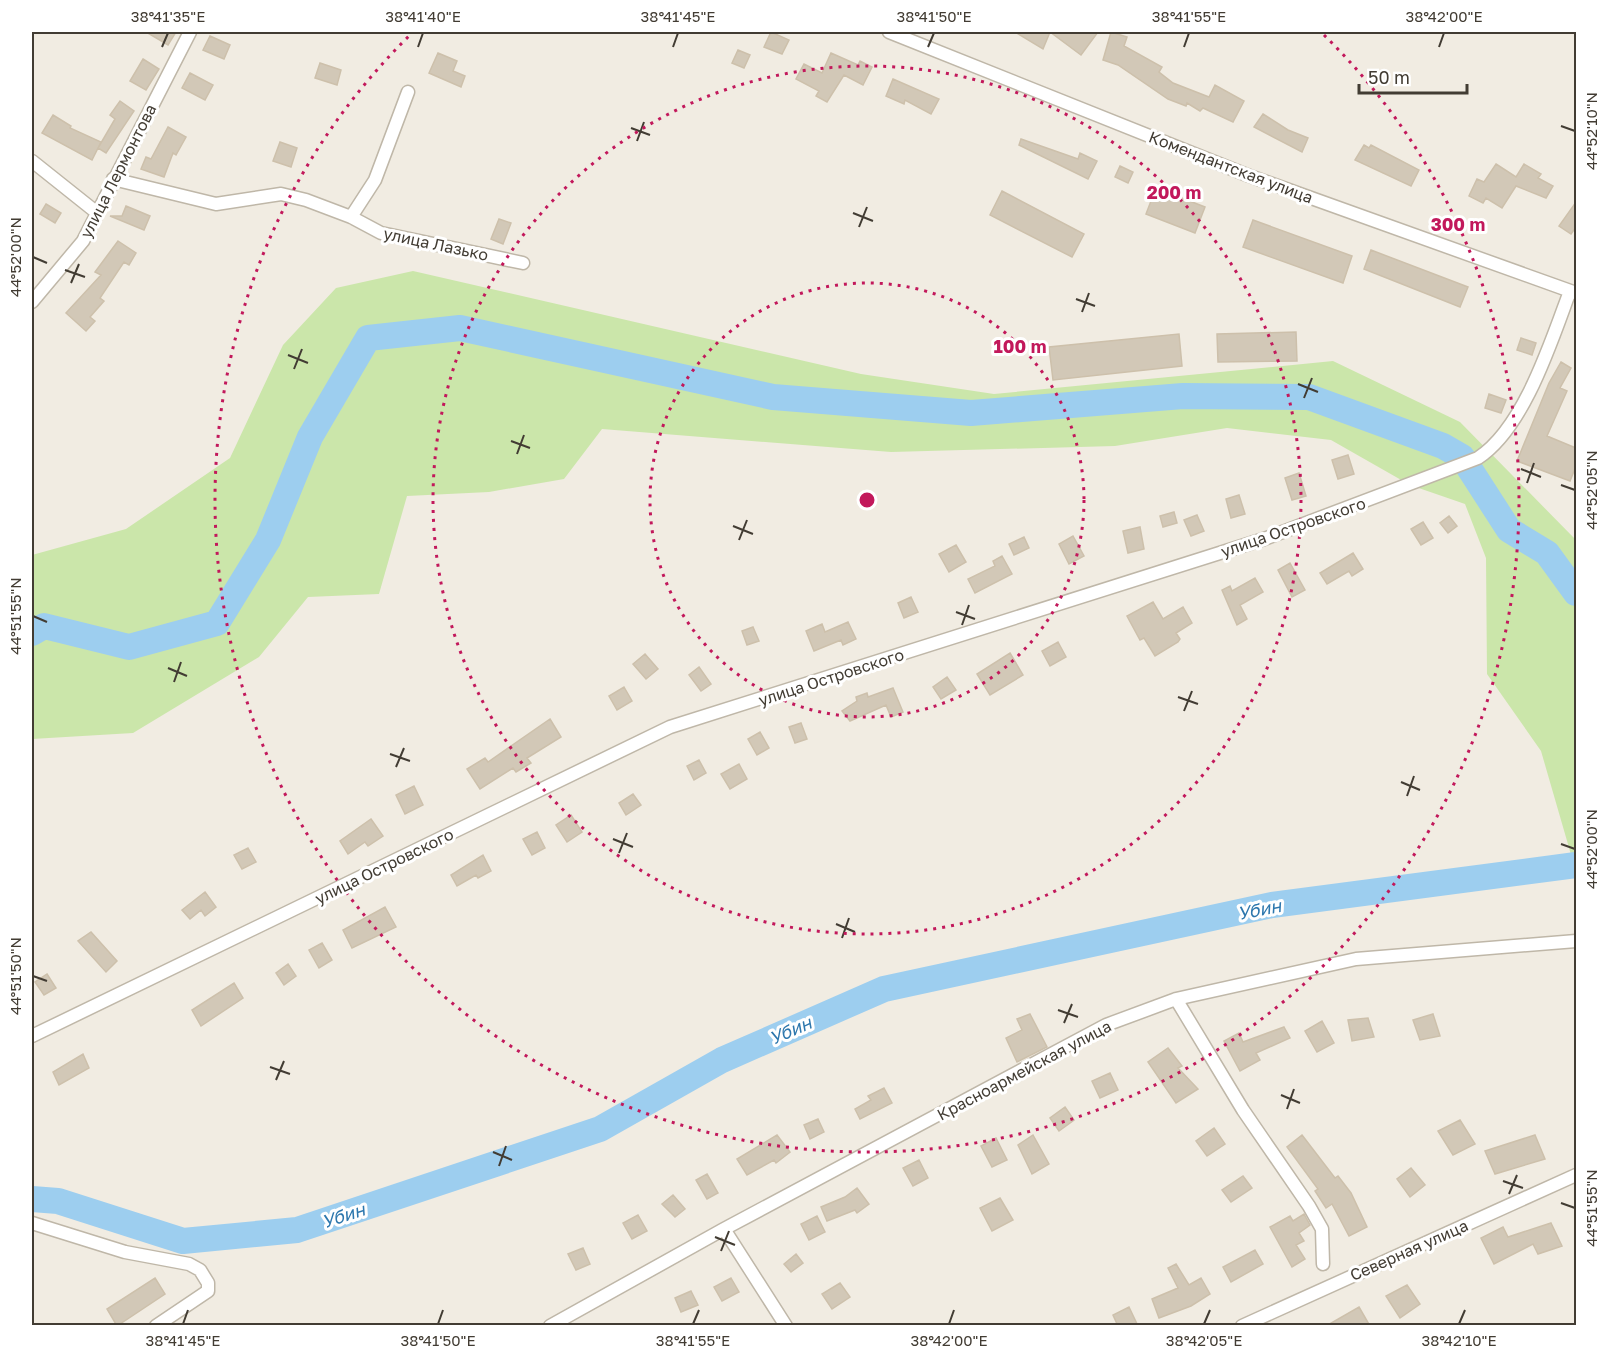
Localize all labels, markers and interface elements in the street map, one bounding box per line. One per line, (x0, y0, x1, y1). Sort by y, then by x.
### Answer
text: 38°41'35"E (131, 7, 205, 25)
text: 38°41'40"E (385, 7, 461, 25)
text: 38°41'45"E (640, 7, 716, 25)
text: 38°41'50"E (896, 7, 972, 25)
text: 38°41'55"E (1152, 7, 1226, 25)
text: 38°42'00"E (1405, 7, 1483, 25)
scale bar (1359, 57, 1467, 95)
text: 50 m (1368, 66, 1410, 88)
text: 44°52'10"N (1582, 92, 1600, 170)
street label: улица Лермонтова (76, 101, 160, 241)
street label: Комендантская улица (1146, 126, 1316, 208)
text: 200 m (1147, 181, 1201, 203)
text: 300 m (1431, 213, 1485, 235)
text: 44°52'00"N (6, 217, 24, 297)
street label: улица Лазько (382, 223, 490, 265)
text: 100 m (994, 335, 1046, 357)
text: 44°52'05"N (1582, 450, 1600, 530)
centre of rings (857, 490, 877, 510)
street label: улица Островского (1218, 493, 1368, 561)
text: 44°51'55"N (6, 577, 24, 655)
street label: улица Островского (756, 644, 906, 710)
text: 44°52'00"N (1582, 809, 1600, 889)
street label: улица Островского (311, 824, 457, 908)
water label: Убин (1235, 894, 1284, 924)
text: 44°51'50"N (6, 937, 24, 1015)
water label: Убин (765, 1011, 816, 1049)
street label: Красноармейская улица (933, 1016, 1115, 1124)
text: 44°51'55"N (1582, 1169, 1600, 1247)
water label: Убин (319, 1197, 368, 1232)
street label: Северная улица (1347, 1215, 1471, 1285)
text: 38°41'45"E (145, 1331, 221, 1349)
text: 38°41'50"E (400, 1331, 476, 1349)
text: 38°41'55"E (656, 1331, 730, 1349)
text: 38°42'00"E (910, 1331, 988, 1349)
text: 38°42'05"E (1166, 1331, 1242, 1349)
text: 38°42'10"E (1421, 1331, 1497, 1349)

